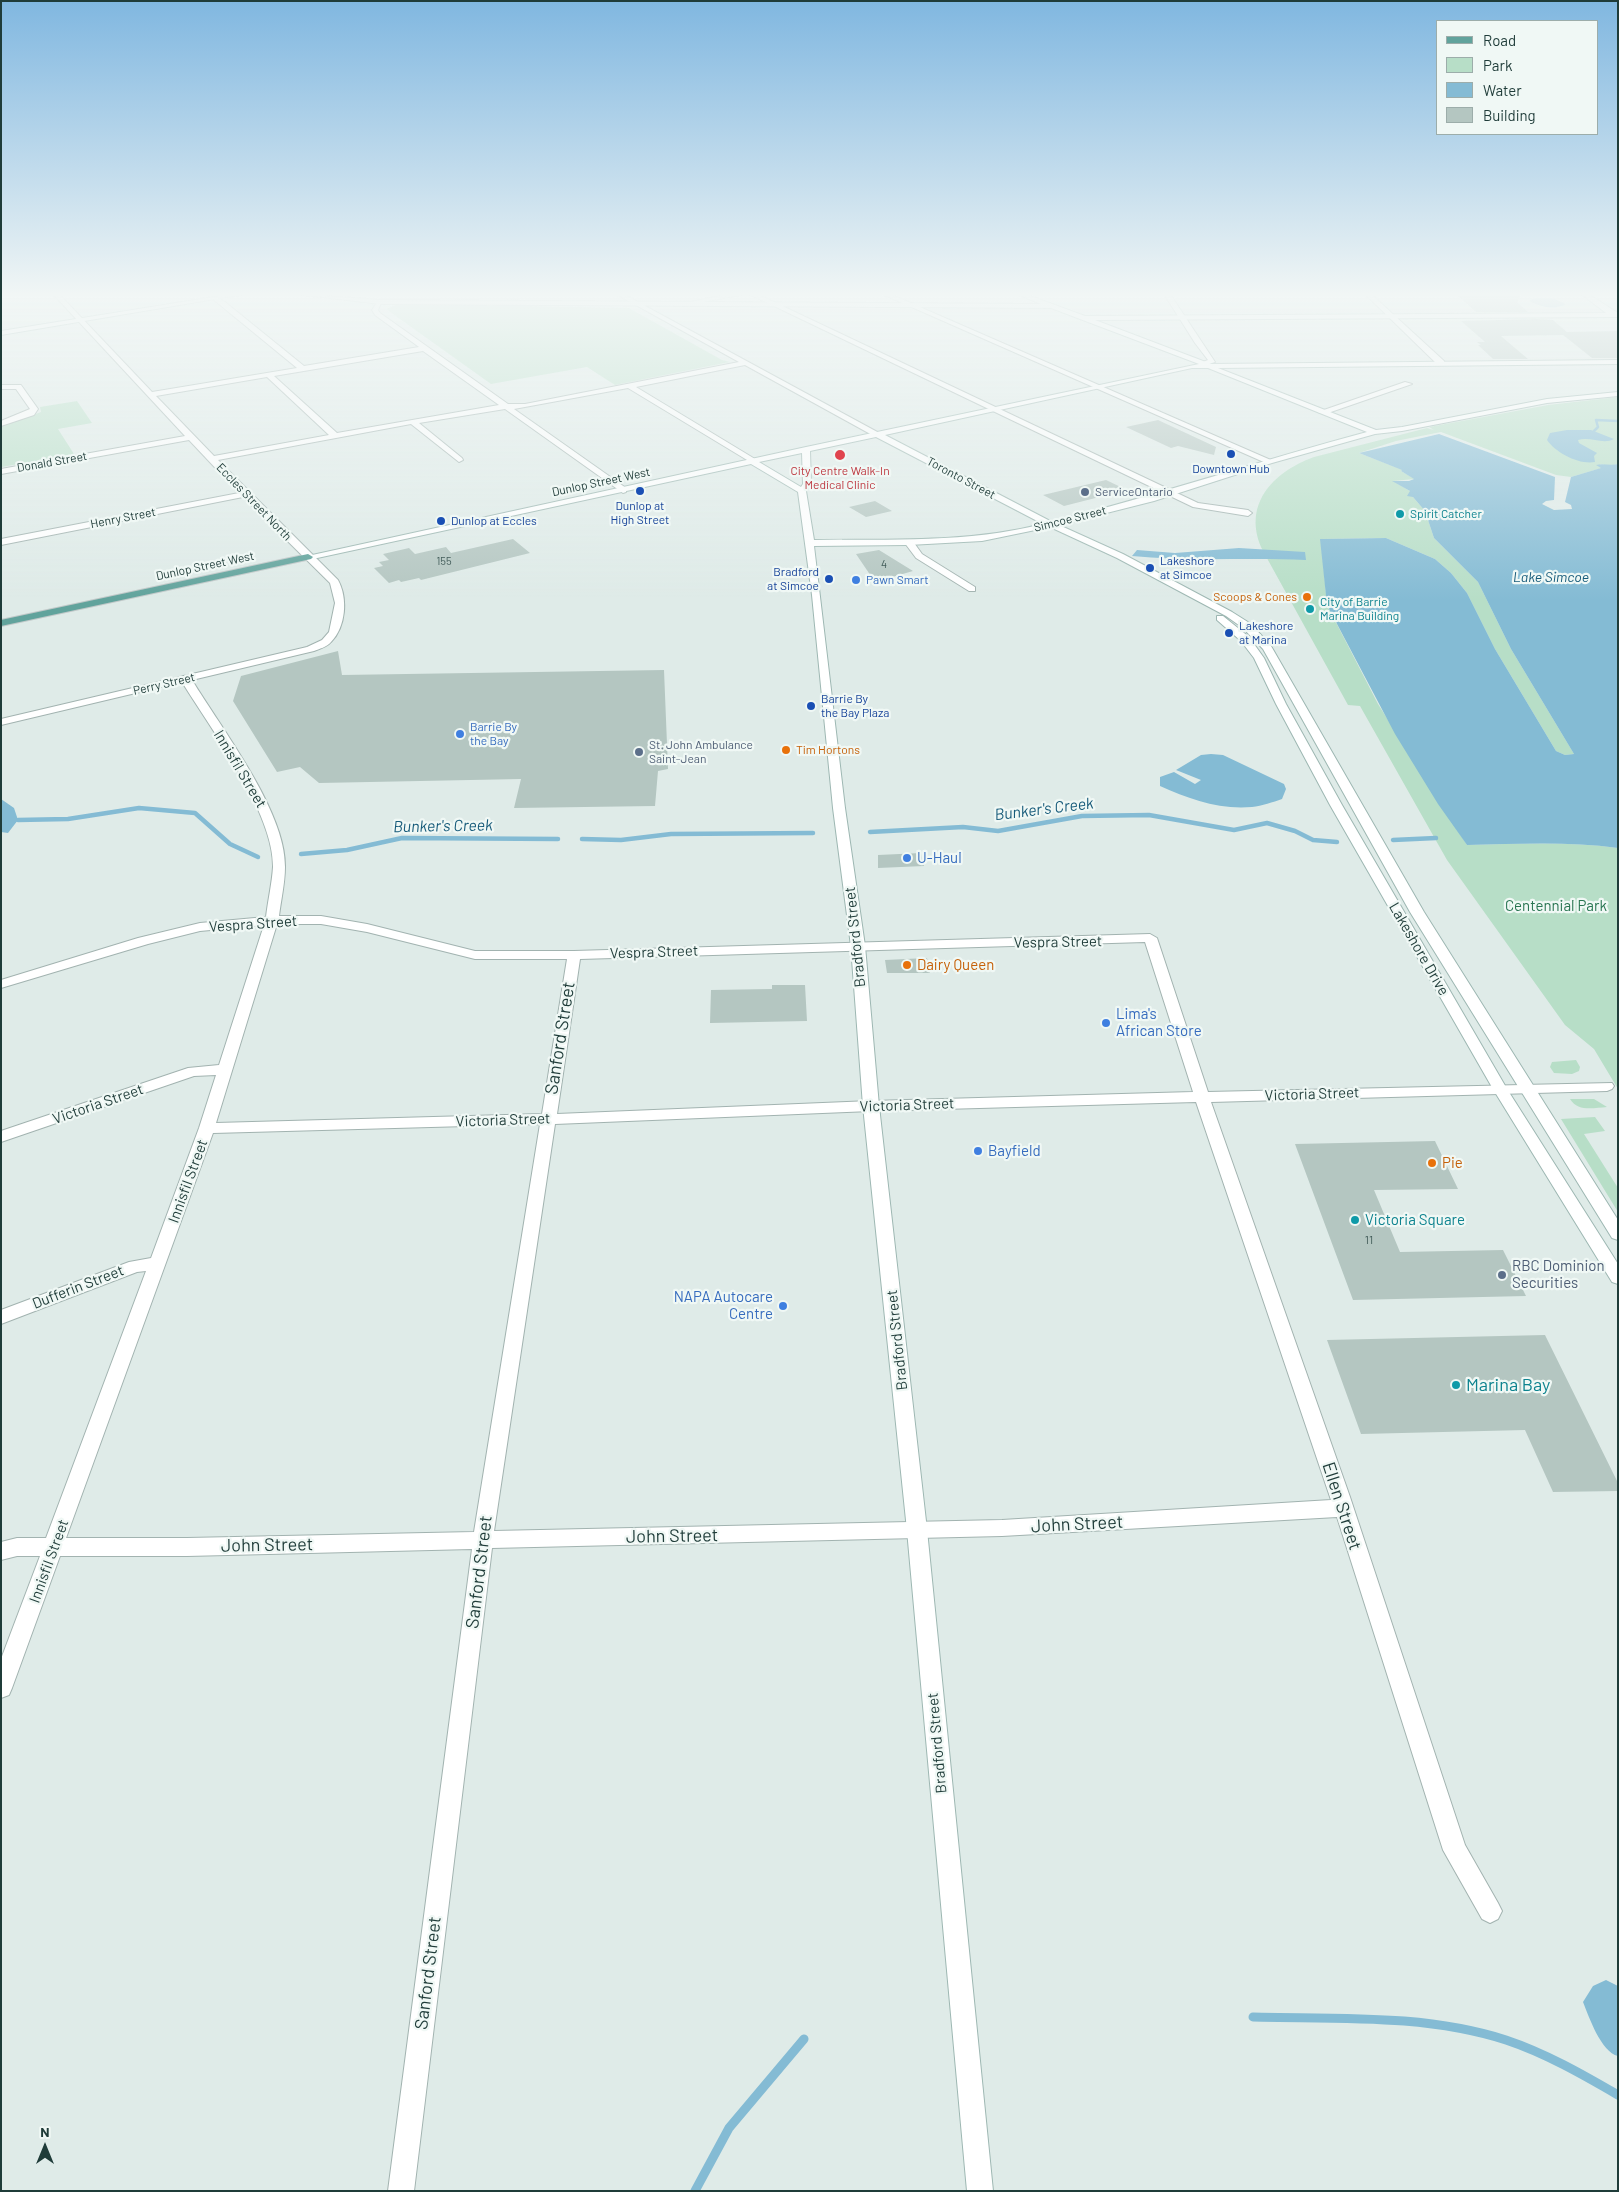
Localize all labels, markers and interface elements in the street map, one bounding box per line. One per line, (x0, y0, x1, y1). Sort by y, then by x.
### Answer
legend (1436, 20, 1599, 135)
text: Road (1483, 31, 1516, 49)
text: Park (1483, 56, 1512, 74)
text: Water (1483, 81, 1522, 99)
text: Building (1483, 106, 1536, 124)
marker: City Centre Walk-In Medical Clinic (833, 448, 847, 462)
marker: Downtown Hub (1225, 448, 1237, 460)
street label: Donald Street (16, 449, 88, 475)
street label: Toronto Street (924, 454, 998, 502)
street label: Eccles Street North (213, 460, 295, 544)
place label: Downtown Hub (1192, 462, 1270, 476)
place label: City Centre Walk-In Medical Clinic (790, 464, 890, 492)
street label: Dunlop Street West (551, 465, 651, 499)
marker: Dunlop at High Street (634, 485, 646, 497)
place label: ServiceOntario (1095, 485, 1173, 499)
marker: ServiceOntario (1079, 486, 1091, 498)
place label: Dunlop at High Street (611, 499, 669, 527)
street label: Simcoe Street (1032, 503, 1108, 535)
street label: Henry Street (89, 505, 157, 531)
place label: Spirit Catcher (1410, 507, 1482, 521)
marker: Spirit Catcher (1394, 508, 1406, 520)
place label: Dunlop at Eccles (451, 514, 537, 528)
marker: Dunlop at Eccles (435, 515, 447, 527)
street label: Dunlop Street West (155, 549, 255, 583)
house number: 155 (436, 554, 452, 568)
place label: Lakeshore at Simcoe (1160, 554, 1214, 582)
house number: 4 (881, 557, 887, 571)
marker: Lakeshore at Simcoe (1144, 562, 1156, 574)
place label: Bradford at Simcoe (767, 565, 819, 593)
water label: Lake Simcoe (1513, 569, 1589, 585)
marker: Bradford at Simcoe (823, 573, 835, 585)
place label: Pawn Smart (866, 573, 929, 587)
marker: Pawn Smart (850, 574, 862, 586)
place label: Scoops & Cones (1213, 590, 1297, 604)
marker: Scoops & Cones (1301, 591, 1313, 603)
place label: City of Barrie Marina Building (1320, 595, 1399, 623)
marker: City of Barrie Marina Building (1304, 603, 1316, 615)
place label: Lakeshore at Marina (1239, 619, 1293, 647)
marker: Lakeshore at Marina (1223, 627, 1235, 639)
street label: Perry Street (132, 670, 196, 698)
place label: Barrie By the Bay Plaza (821, 692, 889, 720)
marker: Barrie By the Bay Plaza (805, 700, 817, 712)
place label: Barrie By the Bay (470, 720, 517, 748)
street label: Innisfil Street (210, 727, 270, 811)
marker: Barrie By the Bay (454, 728, 466, 740)
place label: St. John Ambulance Saint-Jean (649, 738, 753, 766)
place label: Tim Hortons (796, 743, 860, 757)
marker: Tim Hortons (780, 744, 792, 756)
marker: St. John Ambulance Saint-Jean (633, 746, 645, 758)
water label: Bunker's Creek (993, 793, 1095, 825)
water label: Bunker's Creek (393, 816, 493, 836)
place label: U-Haul (917, 849, 962, 867)
marker: U-Haul (901, 852, 913, 864)
street label: Bradford Street (841, 886, 869, 988)
park label: Centennial Park (1505, 897, 1607, 915)
street label: Lakeshore Drive (1385, 899, 1453, 999)
street label: Vespra Street (208, 912, 298, 936)
street label: Vespra Street (1014, 932, 1102, 952)
street label: Vespra Street (609, 941, 699, 963)
place label: Dairy Queen (917, 956, 994, 974)
marker: Dairy Queen (901, 959, 913, 971)
street label: Sanford Street (540, 980, 580, 1096)
place label: Lima's African Store (1116, 1005, 1202, 1040)
marker: Lima's African Store (1100, 1017, 1112, 1029)
street label: Victoria Street (50, 1080, 146, 1128)
street label: Victoria Street (1264, 1083, 1360, 1105)
street label: Victoria Street (859, 1094, 955, 1116)
street label: Victoria Street (455, 1109, 551, 1131)
street label: Innisfil Street (165, 1137, 211, 1225)
place label: Bayfield (988, 1142, 1041, 1160)
marker: Bayfield (972, 1145, 984, 1157)
place label: Pie (1442, 1154, 1463, 1172)
marker: Pie (1426, 1157, 1438, 1169)
place label: Victoria Square (1365, 1211, 1465, 1229)
marker: Victoria Square (1349, 1214, 1361, 1226)
house number: 11 (1365, 1233, 1373, 1247)
place label: RBC Dominion Securities (1512, 1257, 1605, 1292)
street label: Dufferin Street (30, 1261, 126, 1313)
marker: RBC Dominion Securities (1496, 1269, 1508, 1281)
place label: NAPA Autocare Centre (674, 1288, 773, 1323)
street label: Bradford Street (883, 1289, 911, 1391)
marker: NAPA Autocare Centre (777, 1300, 789, 1312)
place label: Marina Bay (1466, 1374, 1550, 1396)
marker: Marina Bay (1450, 1379, 1462, 1391)
street label: Ellen Street (1318, 1459, 1366, 1553)
street label: John Street (1030, 1511, 1124, 1537)
street label: Sanford Street (461, 1514, 497, 1630)
street label: Innisfil Street (26, 1517, 72, 1605)
street label: John Street (626, 1524, 718, 1548)
street label: John Street (221, 1533, 313, 1557)
street label: Bradford Street (924, 1692, 950, 1794)
street label: Sanford Street (410, 1915, 446, 2031)
north arrow (20, 2122, 70, 2172)
text: N (40, 2123, 50, 2140)

